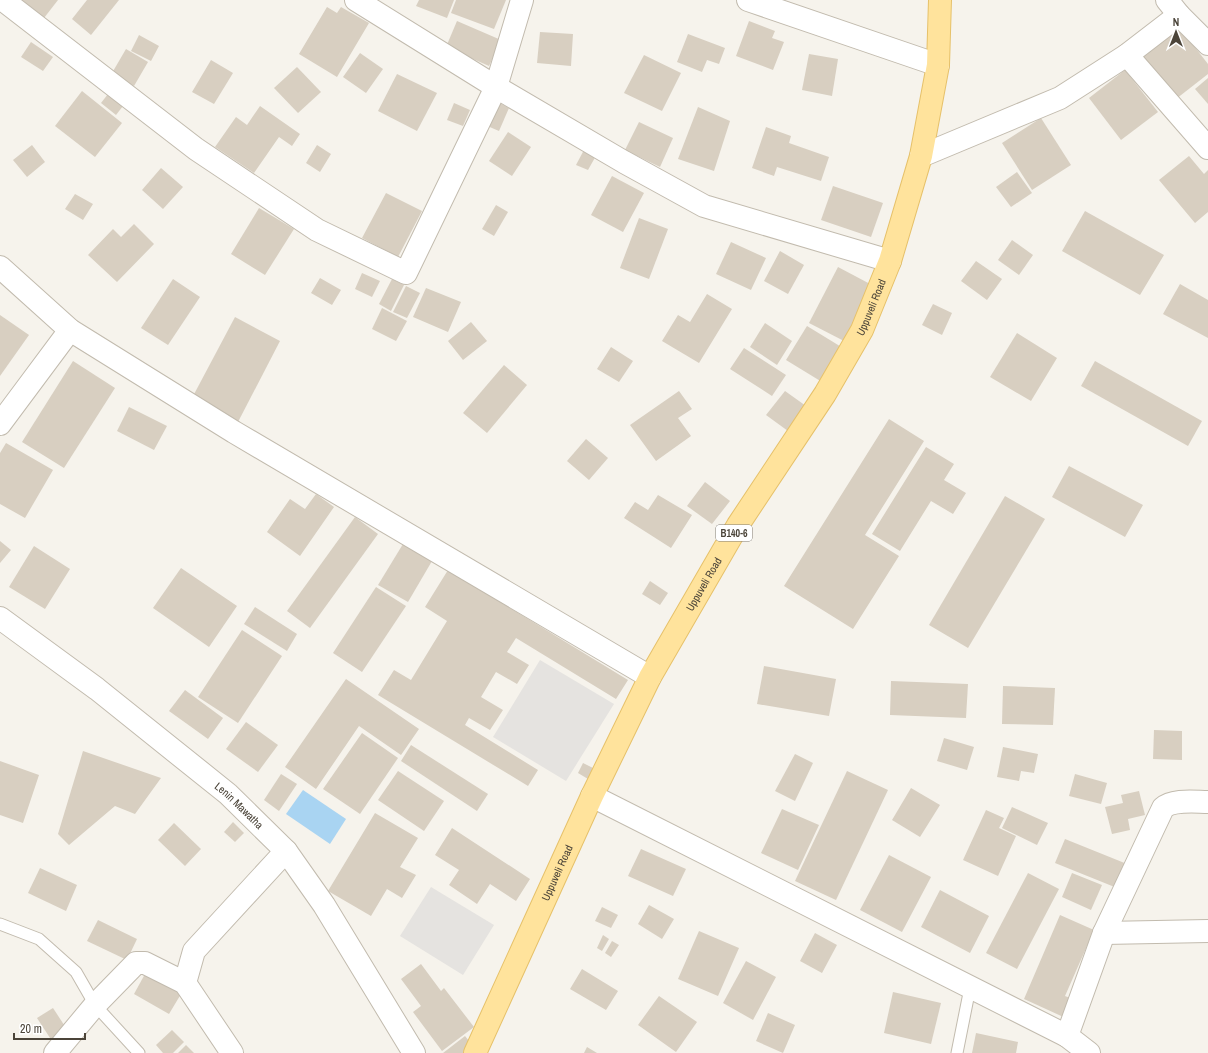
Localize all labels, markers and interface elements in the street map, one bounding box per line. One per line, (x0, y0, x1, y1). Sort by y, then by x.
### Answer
north arrow (1156, 12, 1196, 52)
text: N (1173, 15, 1179, 29)
street label: Uppuveli Road (853, 277, 889, 338)
road number: B140-6 (716, 525, 752, 541)
street label: Uppuveli Road (683, 555, 725, 614)
street label: Lenin Mawatha (212, 779, 266, 832)
street label: Uppuveli Road (538, 843, 576, 903)
scale bar (14, 1015, 85, 1041)
text: 20 m (20, 1021, 42, 1037)

